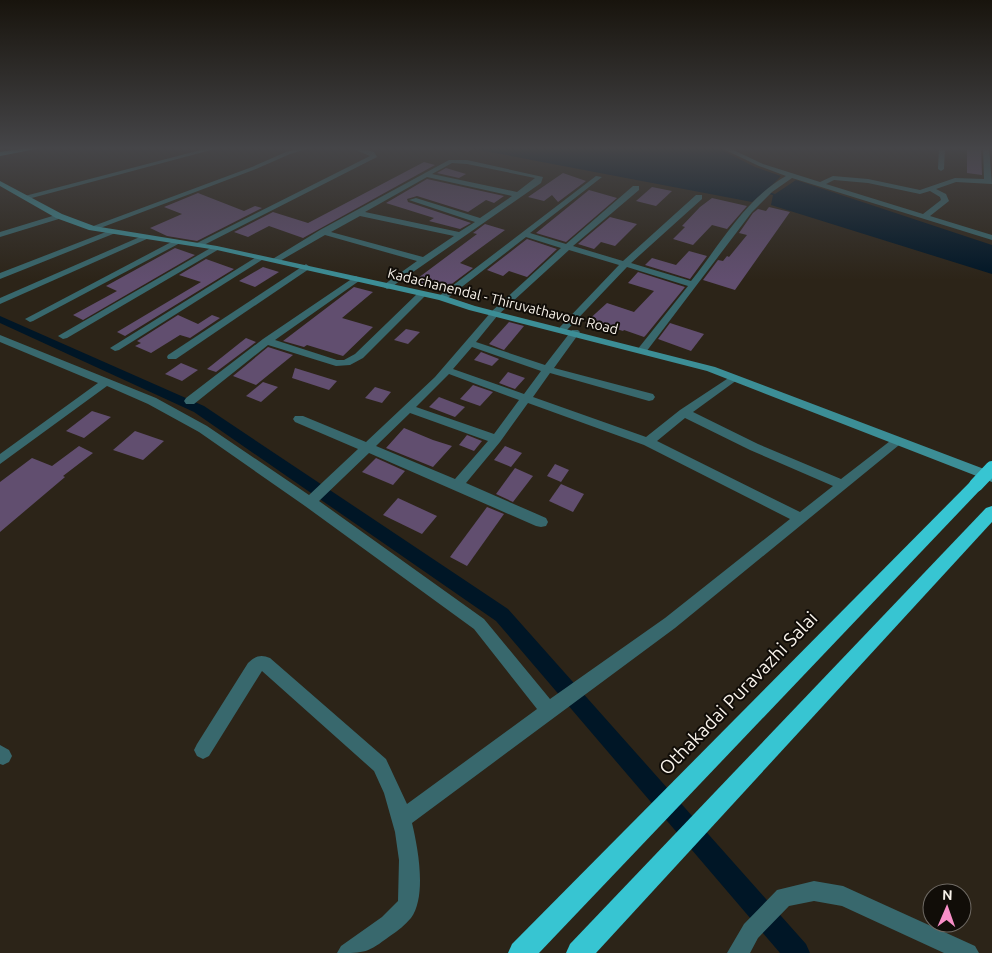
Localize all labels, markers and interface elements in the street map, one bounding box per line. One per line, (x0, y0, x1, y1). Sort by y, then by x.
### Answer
street label: Kadachanendal - Thiruvathavour Road (386, 265, 620, 337)
street label: Othakadai Puravazhi Salai (654, 607, 822, 779)
north arrow (922, 883, 972, 933)
text: N (942, 887, 953, 903)

